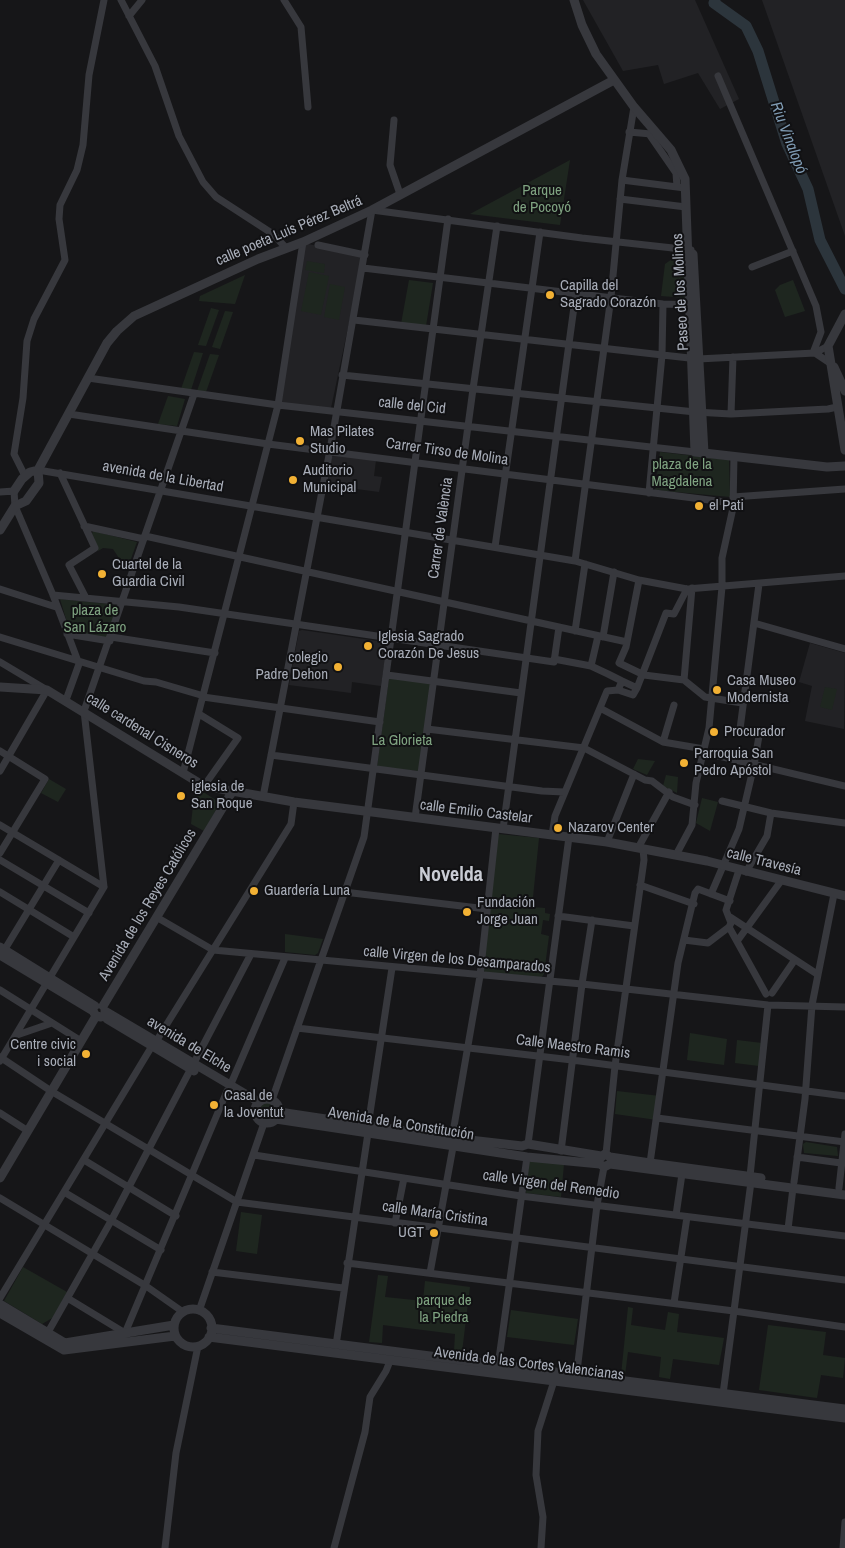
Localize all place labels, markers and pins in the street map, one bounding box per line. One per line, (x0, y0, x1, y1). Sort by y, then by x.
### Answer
place label: Capilla del Sagrado Corazón (560, 277, 656, 312)
marker: Capilla del Sagrado Corazón (544, 289, 556, 301)
place label: Mas Pilates Studio (310, 423, 374, 458)
marker: Mas Pilates Studio (294, 435, 306, 447)
place label: Auditorio Municipal (303, 462, 356, 497)
marker: Auditorio Municipal (287, 474, 299, 486)
place label: el Pati (709, 497, 744, 515)
marker: el Pati (693, 500, 705, 512)
place label: Cuartel de la Guardia Civil (112, 556, 184, 591)
marker: Cuartel de la Guardia Civil (96, 568, 108, 580)
place label: Iglesia Sagrado Corazón De Jesus (378, 628, 479, 663)
marker: Iglesia Sagrado Corazón De Jesus (362, 640, 374, 652)
place label: colegio Padre Dehon (256, 649, 328, 684)
marker: colegio Padre Dehon (332, 661, 344, 673)
place label: Casa Museo Modernista (727, 672, 796, 707)
marker: Casa Museo Modernista (711, 684, 723, 696)
place label: Procurador (724, 723, 785, 741)
marker: Procurador (708, 726, 720, 738)
place label: Parroquia San Pedro Apóstol (694, 745, 773, 780)
marker: Parroquia San Pedro Apóstol (678, 757, 690, 769)
place label: iglesia de San Roque (191, 778, 253, 813)
marker: iglesia de San Roque (175, 790, 187, 802)
place label: Nazarov Center (568, 819, 654, 837)
marker: Nazarov Center (552, 822, 564, 834)
place label: Guardería Luna (264, 882, 350, 900)
marker: Guardería Luna (248, 885, 260, 897)
place label: Fundación Jorge Juan (477, 894, 538, 929)
marker: Fundación Jorge Juan (461, 906, 473, 918)
place label: Centre civic i social (10, 1036, 76, 1071)
marker: Centre civic i social (80, 1048, 92, 1060)
place label: Casal de la Joventut (224, 1087, 283, 1122)
marker: Casal de la Joventut (208, 1099, 220, 1111)
place label: UGT (398, 1224, 424, 1242)
marker: UGT (428, 1227, 440, 1239)

